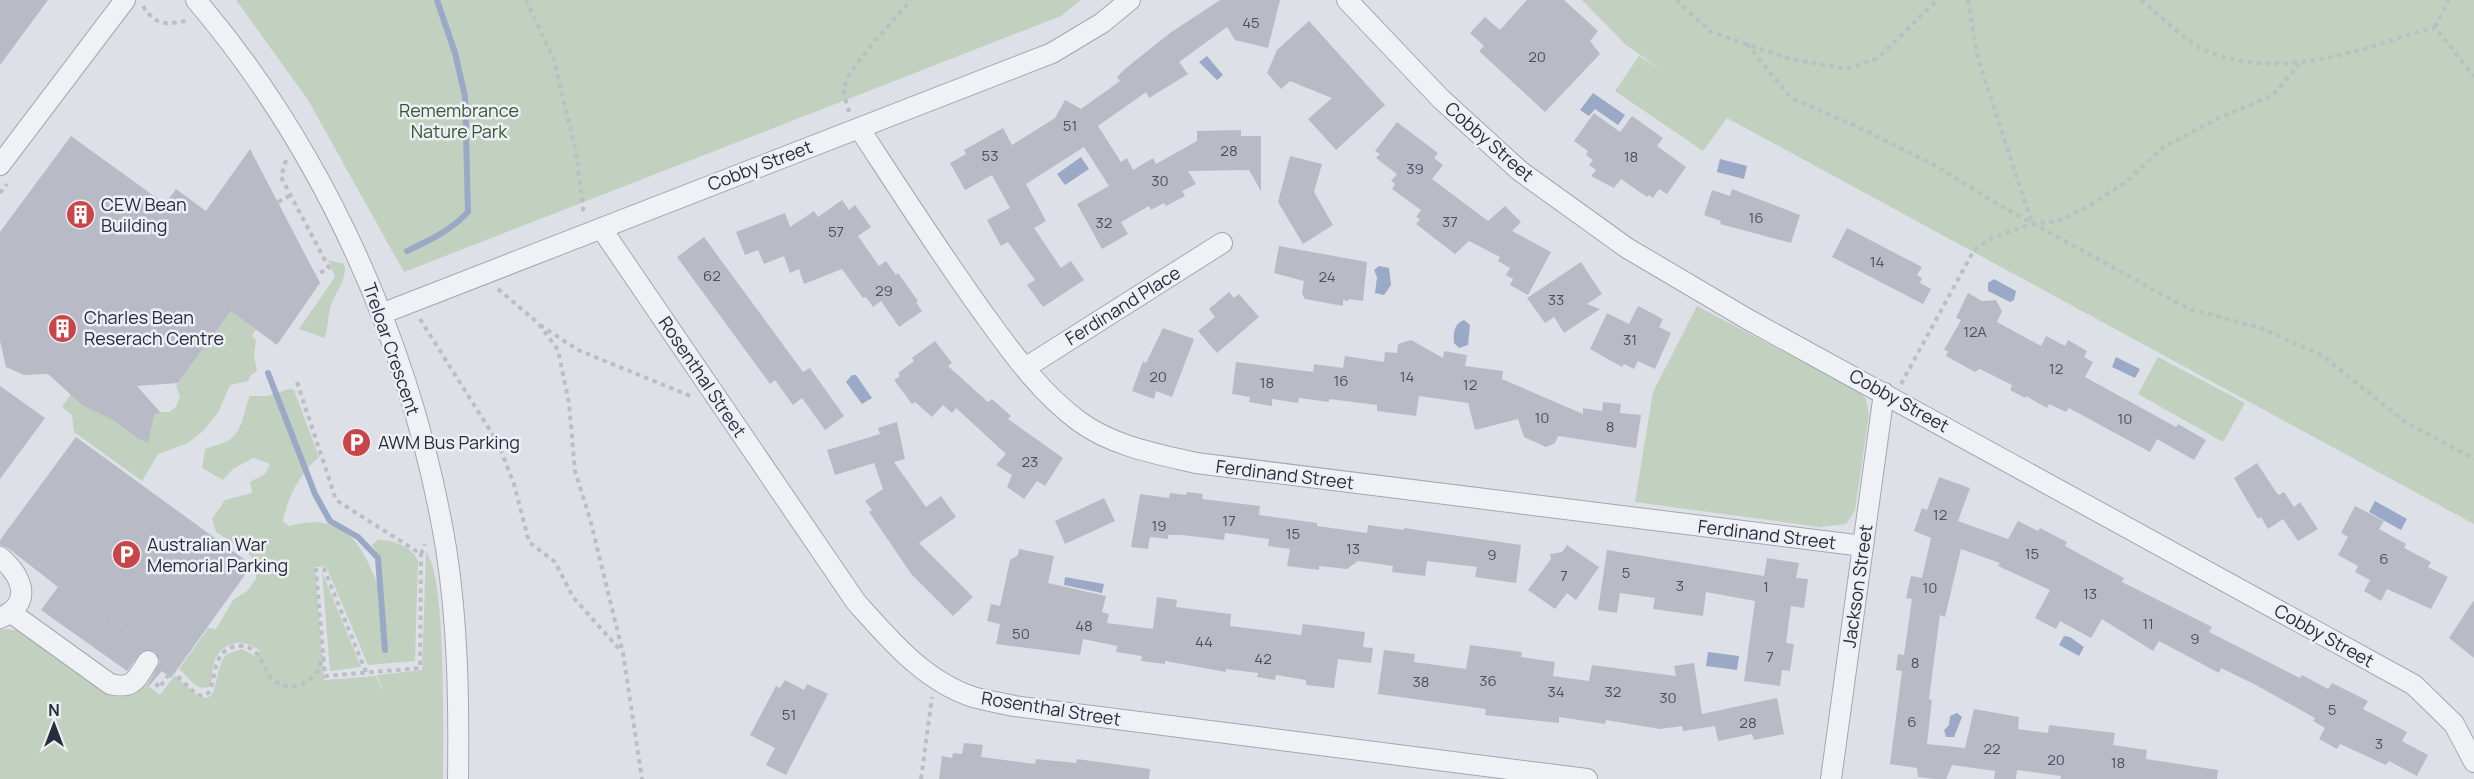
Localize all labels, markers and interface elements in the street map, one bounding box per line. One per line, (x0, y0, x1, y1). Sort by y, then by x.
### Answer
house number: 45 (1242, 12, 1260, 33)
house number: 20 (1528, 46, 1546, 67)
street label: Cobby Street (1440, 96, 1539, 186)
park label: Remembrance Nature Park (399, 98, 519, 143)
house number: 51 (1063, 115, 1077, 136)
street label: Cobby Street (704, 134, 815, 196)
house number: 28 (1220, 140, 1238, 161)
house number: 53 (982, 145, 998, 166)
house number: 18 (1624, 146, 1638, 167)
house number: 39 (1406, 158, 1424, 179)
house number: 30 (1151, 170, 1169, 191)
place label: CEW Bean Building (101, 192, 187, 237)
building icon: CEW Bean Building (64, 199, 96, 231)
house number: 16 (1748, 207, 1764, 228)
house number: 37 (1442, 211, 1458, 232)
house number: 32 (1096, 212, 1112, 233)
house number: 57 (828, 221, 844, 242)
house number: 14 (1870, 251, 1884, 272)
street label: Ferdinand Place (1060, 260, 1185, 350)
house number: 62 (703, 265, 721, 286)
house number: 24 (1318, 266, 1336, 287)
street label: Treloar Crescent (358, 279, 426, 418)
house number: 29 (875, 280, 893, 301)
house number: 33 (1548, 289, 1564, 310)
place label: Charles Bean Reserach Centre (84, 305, 224, 350)
street label: Rosenthal Street (653, 311, 752, 442)
building icon: Charles Bean Reserach Centre (47, 312, 79, 344)
house number: 12A (1963, 321, 1987, 342)
house number: 31 (1623, 329, 1637, 350)
house number: 12 (2049, 358, 2063, 379)
street label: Cobby Street (1845, 363, 1954, 437)
house number: 20 (1149, 366, 1167, 387)
house number: 14 (1400, 366, 1414, 387)
house number: 16 (1333, 370, 1349, 391)
house number: 18 (1260, 372, 1274, 393)
house number: 12 (1463, 374, 1477, 395)
house number: 10 (1535, 407, 1550, 428)
house number: 10 (2118, 408, 2133, 429)
house number: 8 (1606, 416, 1614, 437)
parking icon: AWM Bus Parking (341, 427, 373, 459)
place label: AWM Bus Parking (378, 430, 520, 454)
house number: 23 (1022, 451, 1038, 472)
street label: Ferdinand Street (1215, 454, 1356, 494)
house number: 12 (1933, 504, 1947, 525)
house number: 17 (1222, 510, 1236, 531)
street label: Ferdinand Street (1697, 514, 1838, 554)
house number: 19 (1151, 515, 1167, 536)
house number: 15 (1286, 523, 1300, 544)
street label: Jackson Street (1836, 523, 1878, 649)
place label: Australian War Memorial Parking (147, 532, 288, 577)
house number: 13 (1346, 538, 1360, 559)
parking icon: Australian War Memorial Parking (110, 539, 142, 571)
house number: 15 (2025, 543, 2039, 564)
house number: 9 (1487, 544, 1497, 565)
house number: 6 (2379, 548, 2389, 569)
house number: 5 (1622, 562, 1630, 583)
house number: 7 (1560, 565, 1568, 586)
house number: 3 (1676, 575, 1684, 596)
house number: 1 (1763, 576, 1769, 597)
house number: 10 (1923, 577, 1938, 598)
house number: 13 (2083, 583, 2097, 604)
street label: Cobby Street (2270, 598, 2379, 672)
house number: 11 (2142, 613, 2154, 634)
house number: 48 (1075, 615, 1093, 636)
house number: 50 (1012, 623, 1030, 644)
house number: 9 (2190, 628, 2200, 649)
house number: 44 (1195, 631, 1213, 652)
house number: 7 (1766, 646, 1774, 667)
house number: 42 (1254, 648, 1272, 669)
house number: 8 (1911, 652, 1919, 673)
house number: 36 (1479, 670, 1497, 691)
house number: 38 (1412, 671, 1430, 692)
house number: 34 (1547, 681, 1565, 702)
house number: 32 (1605, 681, 1621, 702)
street label: Rosenthal Street (980, 685, 1123, 731)
house number: 30 (1659, 687, 1677, 708)
north arrow (24, 695, 84, 755)
text: N (48, 699, 60, 721)
house number: 5 (2328, 699, 2336, 720)
house number: 51 (782, 704, 796, 725)
house number: 6 (1907, 711, 1917, 732)
house number: 28 (1739, 712, 1757, 733)
house number: 3 (2375, 733, 2383, 754)
house number: 22 (1983, 738, 2001, 759)
house number: 20 (2047, 749, 2065, 770)
house number: 18 (2111, 752, 2125, 773)

